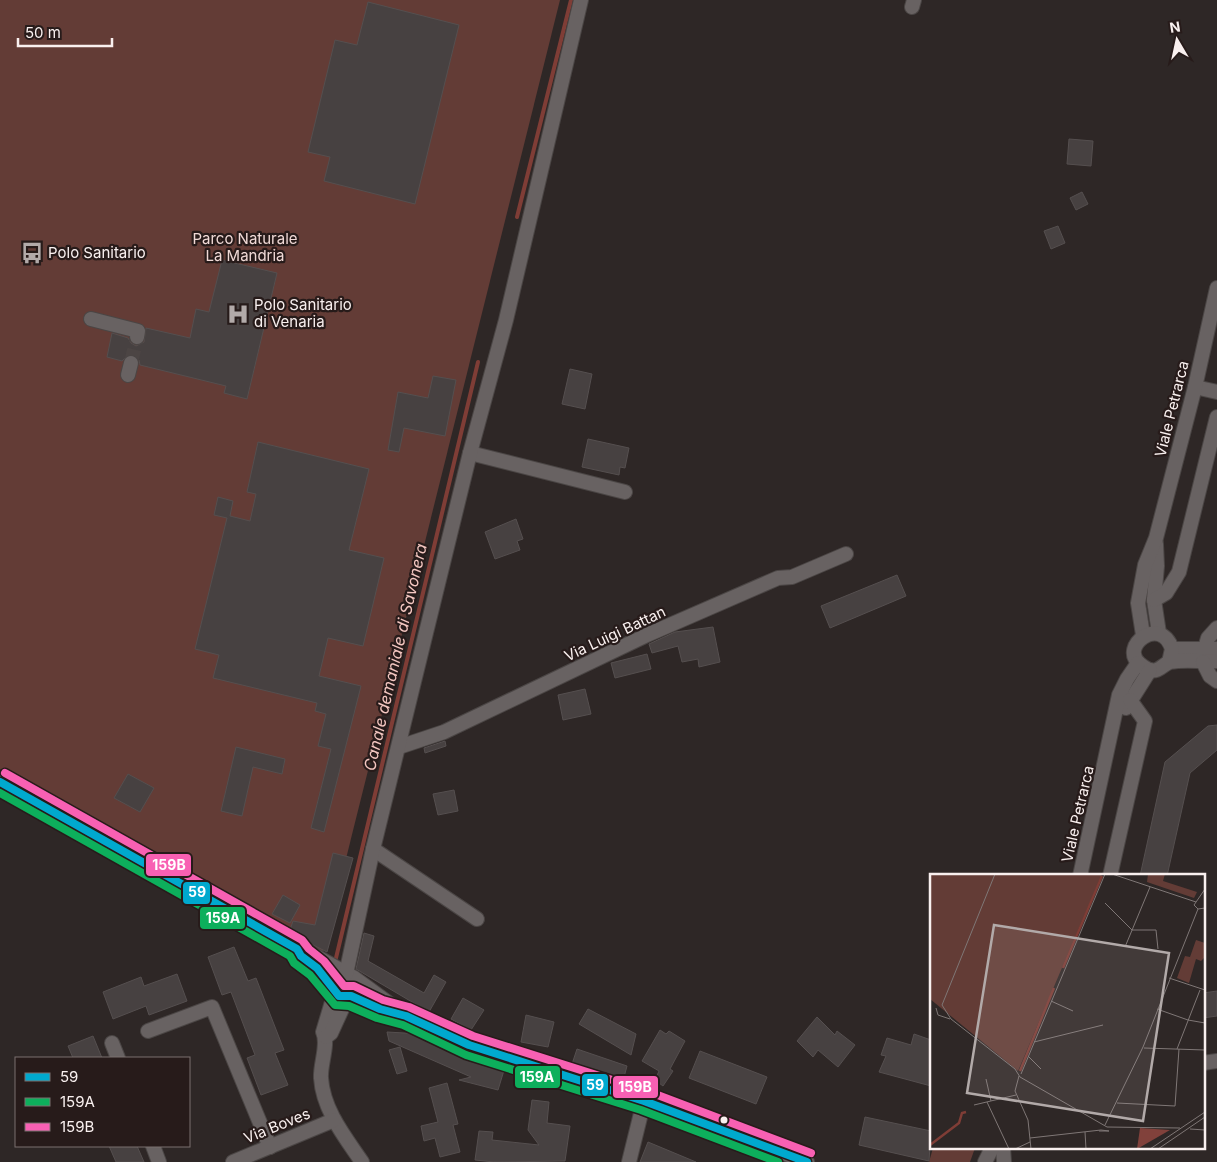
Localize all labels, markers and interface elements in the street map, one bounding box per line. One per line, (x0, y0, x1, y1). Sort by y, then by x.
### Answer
scale bar (18, 15, 111, 47)
north arrow (1152, 15, 1202, 65)
text: N (1168, 17, 1181, 36)
text: 50 m (25, 23, 61, 42)
park label: Parco Naturale La Mandria (192, 229, 298, 265)
bus stop icon: Polo Sanitario (19, 240, 45, 266)
place label: Polo Sanitario (48, 243, 146, 262)
place label: Polo Sanitario di Venaria (254, 295, 352, 331)
hospital icon: Polo Sanitario di Venaria (225, 301, 251, 327)
street label: Viale Petrarca (1150, 359, 1193, 459)
water label: Canale demaniale di Savonera (359, 541, 431, 773)
street label: Via Luigi Battan (561, 602, 669, 665)
street label: Viale Petrarca (1057, 764, 1098, 864)
line badge: 159B (145, 853, 192, 877)
text: 159B (152, 856, 186, 873)
inset map (930, 874, 1204, 1150)
line badge: 59 (182, 881, 211, 905)
text: 59 (188, 883, 206, 900)
line badge: 159A (199, 906, 246, 930)
text: 159A (206, 909, 241, 926)
legend (15, 1057, 190, 1147)
line badge: 159A (514, 1065, 561, 1089)
text: 59 (60, 1067, 78, 1086)
text: 159A (520, 1068, 555, 1085)
line badge: 59 (581, 1073, 609, 1097)
line badge: 159B (612, 1075, 659, 1099)
text: 59 (586, 1076, 604, 1093)
text: 159B (618, 1078, 652, 1095)
text: 159A (60, 1092, 95, 1111)
street label: Via Boves (241, 1104, 313, 1147)
unlabelled marker (719, 1115, 729, 1125)
text: 159B (60, 1117, 94, 1136)

